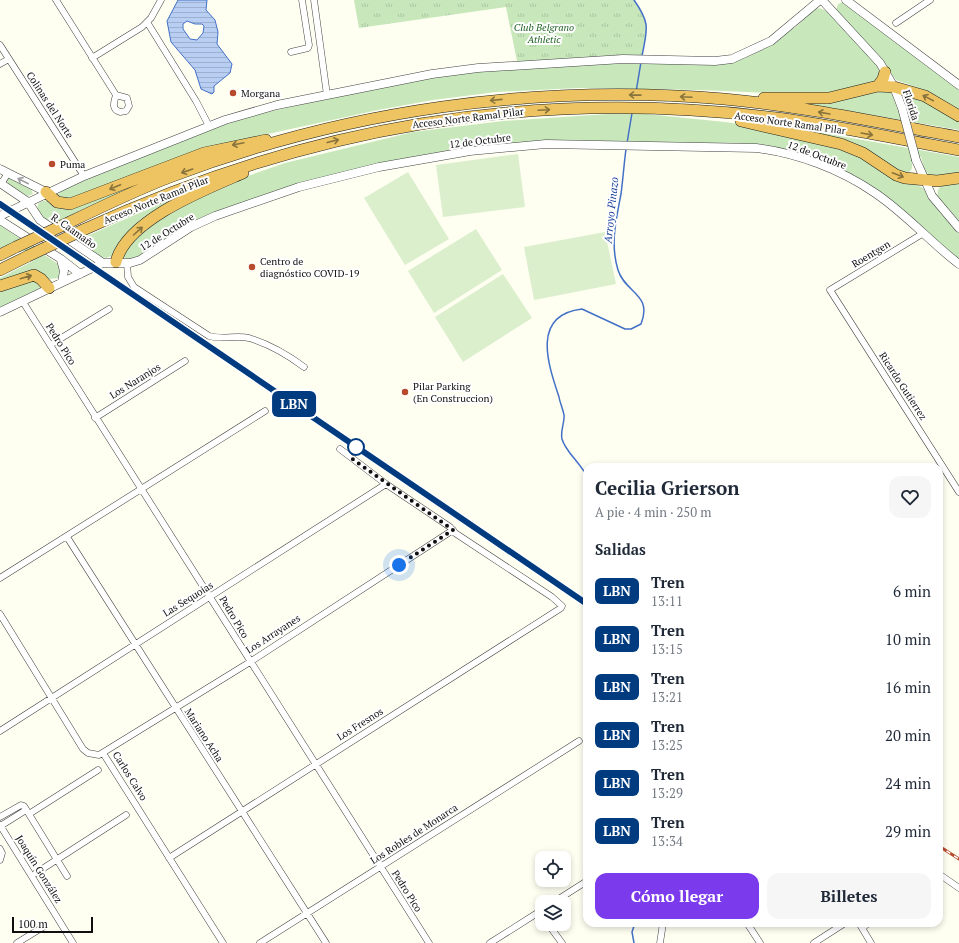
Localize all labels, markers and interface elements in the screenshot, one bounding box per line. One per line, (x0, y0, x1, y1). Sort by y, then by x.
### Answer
park label: Club Belgrano Athletic (514, 21, 574, 46)
street label: Colinas del Norte (24, 69, 76, 141)
place label: Morgana (241, 87, 280, 100)
marker: Morgana (228, 88, 238, 98)
street label: Florida (900, 88, 922, 122)
one-way arrow (629, 91, 642, 99)
one-way arrow (680, 93, 693, 101)
one-way arrow (922, 93, 934, 101)
one-way arrow (490, 96, 503, 104)
street label: Acceso Norte Ramal Pilar (412, 105, 525, 131)
one-way arrow (537, 106, 550, 114)
street label: Acceso Norte Ramal Pilar (734, 109, 847, 137)
one-way arrow (818, 109, 831, 117)
one-way arrow (860, 130, 873, 138)
street label: 12 de Octubre (448, 131, 512, 151)
one-way arrow (326, 137, 339, 144)
street label: 12 de Octubre (786, 138, 848, 172)
one-way arrow (232, 141, 245, 149)
place label: Puma (60, 158, 85, 171)
marker: Puma (47, 159, 57, 169)
one-way arrow (181, 168, 193, 176)
one-way arrow (892, 172, 904, 180)
street label: Acceso Norte Ramal Pilar (102, 173, 211, 227)
water label: Arroyo Pinazo (600, 176, 621, 245)
one-way arrow (17, 177, 29, 184)
one-way arrow (110, 184, 122, 191)
street label: 12 de Octubre (137, 210, 197, 254)
street label: R. Caamaño (49, 211, 100, 252)
one-way arrow (133, 227, 143, 236)
street label: Roentgen (849, 237, 893, 271)
place label: Centro de diagnóstico COVID-19 (260, 255, 359, 280)
marker: Centro de diagnóstico COVID-19 (247, 262, 257, 272)
one-way arrow (20, 273, 33, 280)
street label: Pedro Pico (43, 321, 79, 368)
street label: Ricardo Gutierrez (876, 350, 930, 422)
street label: Los Naranjos (107, 360, 163, 402)
place label: Pilar Parking (En Construccion) (413, 380, 493, 405)
marker: Pilar Parking (En Construccion) (400, 387, 410, 397)
line badge: LBN (271, 391, 317, 417)
text: LBN (280, 394, 308, 413)
unlabelled marker (347, 438, 365, 456)
text: Cecilia Grierson (595, 475, 740, 500)
button: heart (889, 476, 931, 518)
text: A pie · 4 min · 250 m (595, 503, 712, 521)
text: Salidas (595, 539, 646, 559)
your location (389, 555, 409, 575)
text: Tren (651, 572, 685, 592)
street label: Las Sequoias (160, 578, 216, 620)
text: LBN (603, 581, 631, 600)
text: 6 min (893, 581, 931, 601)
text: 13:11 (651, 592, 683, 610)
street label: Pedro Pico (216, 593, 252, 641)
street label: Los Arrayanes (243, 612, 303, 656)
text: Tren (651, 620, 685, 640)
text: LBN (603, 629, 631, 648)
text: 10 min (885, 629, 931, 649)
text: 13:15 (651, 640, 683, 658)
text: Tren (651, 668, 685, 688)
text: LBN (603, 677, 631, 696)
text: 16 min (885, 677, 931, 697)
text: 13:21 (651, 688, 683, 706)
street label: Los Fresnos (334, 705, 386, 743)
street label: Mariano Acha (182, 706, 226, 764)
text: Tren (651, 716, 685, 736)
text: LBN (603, 725, 631, 744)
text: 20 min (885, 725, 931, 745)
text: 13:25 (651, 736, 683, 754)
street label: Carlos Calvo (110, 749, 150, 803)
text: Tren (651, 764, 685, 784)
text: LBN (603, 773, 631, 792)
text: 24 min (885, 773, 931, 793)
text: 13:29 (651, 784, 683, 802)
street label: Los Robles de Monarca (368, 801, 460, 867)
text: Tren (651, 812, 685, 832)
text: LBN (603, 821, 631, 840)
text: 29 min (885, 821, 931, 841)
text: 13:34 (651, 832, 683, 850)
street label: Joaquín González (13, 833, 65, 905)
map controls (535, 851, 571, 931)
button: locate (535, 851, 571, 887)
street label: Pedro Pico (389, 868, 425, 915)
button: Cómo llegar (595, 873, 759, 919)
button: Billetes (767, 873, 931, 919)
button: layers (535, 895, 571, 931)
scale bar (12, 915, 93, 934)
text: 100 m (18, 917, 48, 931)

